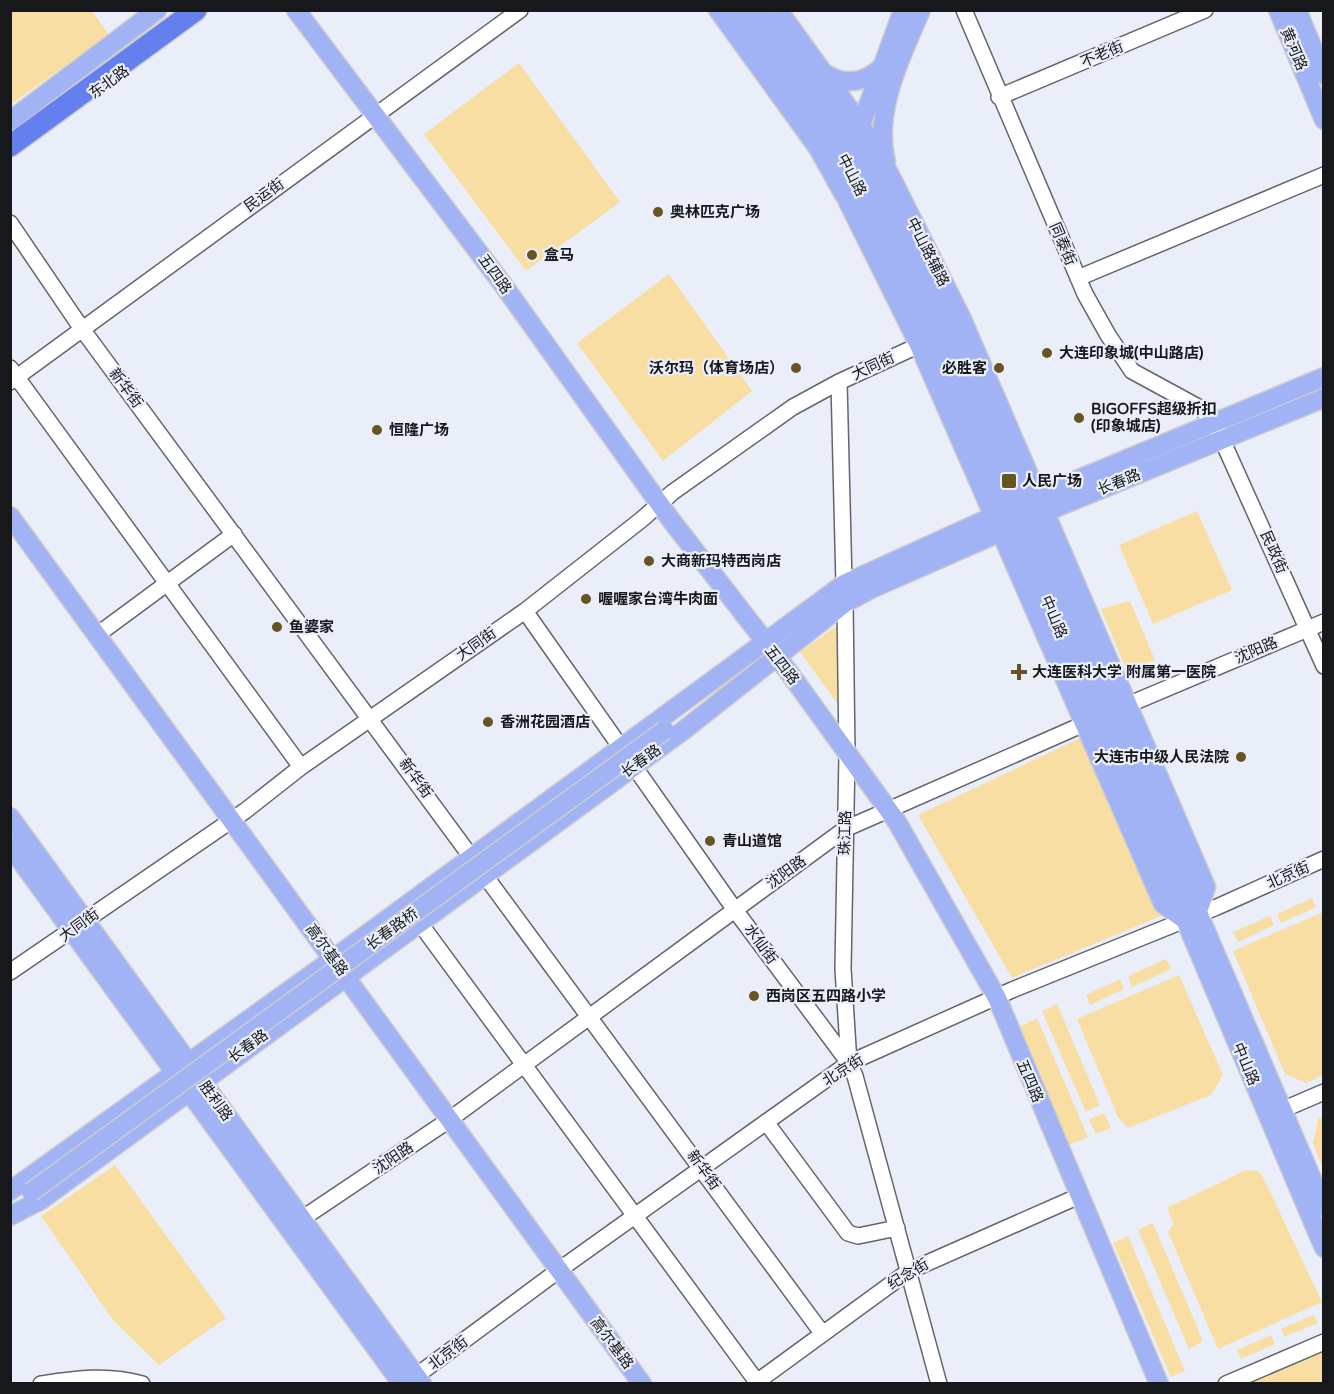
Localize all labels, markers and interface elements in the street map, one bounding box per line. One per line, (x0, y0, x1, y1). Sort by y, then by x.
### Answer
street label: 黄河路 (1277, 25, 1311, 73)
street label: 不老街 (1078, 37, 1126, 71)
street label: 东北路 (86, 61, 132, 103)
street label: 中山路 (834, 151, 870, 199)
street label: 民运街 (241, 174, 287, 216)
place label: 奥林匹克广场 (670, 203, 760, 221)
marker: 奥林匹克广场 (651, 205, 665, 219)
street label: 中山路辅路 (903, 214, 953, 290)
street label: 同泰街 (1046, 220, 1080, 268)
place label: 盒马 (544, 246, 574, 264)
marker: 盒马 (525, 248, 539, 262)
street label: 五四路 (474, 251, 516, 297)
place label: 大连印象城(中山路店) (1059, 344, 1204, 362)
marker: 大连印象城(中山路店) (1040, 346, 1054, 360)
street label: 大同街 (849, 348, 897, 384)
place label: 沃尔玛（体育场店） (649, 359, 784, 377)
place label: 必胜客 (942, 359, 987, 377)
marker: 沃尔玛（体育场店） (789, 361, 803, 375)
marker: 必胜客 (992, 361, 1006, 375)
street label: 新华街 (105, 365, 147, 411)
place label: BIGOFFS超级折扣 (印象城店) (1091, 400, 1217, 435)
marker: BIGOFFS超级折扣 (印象城店) (1072, 411, 1086, 425)
place label: 恒隆广场 (389, 421, 449, 439)
marker: 恒隆广场 (370, 423, 384, 437)
street label: 长春路 (1095, 465, 1143, 499)
marker: 人民广场 (1000, 472, 1018, 490)
place label: 人民广场 (1022, 472, 1082, 490)
street label: 民政街 (1257, 528, 1291, 576)
place label: 大商新玛特西岗店 (661, 552, 781, 570)
marker: 大商新玛特西岗店 (642, 554, 656, 568)
place label: 喔喔家台湾牛肉面 (598, 590, 718, 608)
marker: 喔喔家台湾牛肉面 (579, 592, 593, 606)
street label: 中山路 (1037, 593, 1071, 641)
place label: 鱼婆家 (289, 618, 334, 636)
marker: 鱼婆家 (270, 620, 284, 634)
street label: 大同街 (452, 624, 500, 664)
street label: 沈阳路 (1232, 633, 1280, 667)
street label: 五四路 (761, 642, 803, 688)
marker: 大连医科大学 附属第一医院 (1010, 663, 1028, 681)
place label: 大连医科大学 附属第一医院 (1032, 663, 1216, 681)
place label: 香洲花园酒店 (500, 713, 590, 731)
marker: 香洲花园酒店 (481, 715, 495, 729)
street label: 长春路 (618, 740, 664, 782)
place label: 大连市中级人民法院 (1094, 748, 1229, 766)
marker: 大连市中级人民法院 (1234, 750, 1248, 764)
street label: 新华街 (395, 755, 437, 801)
street label: 珠江路 (836, 810, 854, 856)
place label: 青山道馆 (722, 832, 782, 850)
marker: 青山道馆 (703, 834, 717, 848)
street label: 沈阳路 (763, 851, 809, 893)
street label: 北京街 (1264, 858, 1312, 892)
street label: 大同街 (56, 904, 102, 946)
street label: 长春路桥 (362, 904, 422, 954)
street label: 高尔基路 (302, 920, 352, 980)
street label: 水仙街 (740, 921, 782, 967)
place label: 西岗区五四路小学 (766, 987, 886, 1005)
marker: 西岗区五四路小学 (747, 989, 761, 1003)
street label: 长春路 (225, 1025, 271, 1067)
street label: 中山路 (1229, 1040, 1263, 1088)
street label: 北京街 (819, 1050, 867, 1090)
street label: 五四路 (1013, 1057, 1047, 1105)
street label: 胜利路 (195, 1078, 237, 1124)
street label: 沈阳路 (369, 1138, 417, 1178)
street label: 新华街 (683, 1147, 725, 1193)
street label: 纪念街 (884, 1255, 932, 1293)
street label: 高尔基路 (587, 1314, 637, 1372)
street label: 北京街 (425, 1332, 471, 1374)

